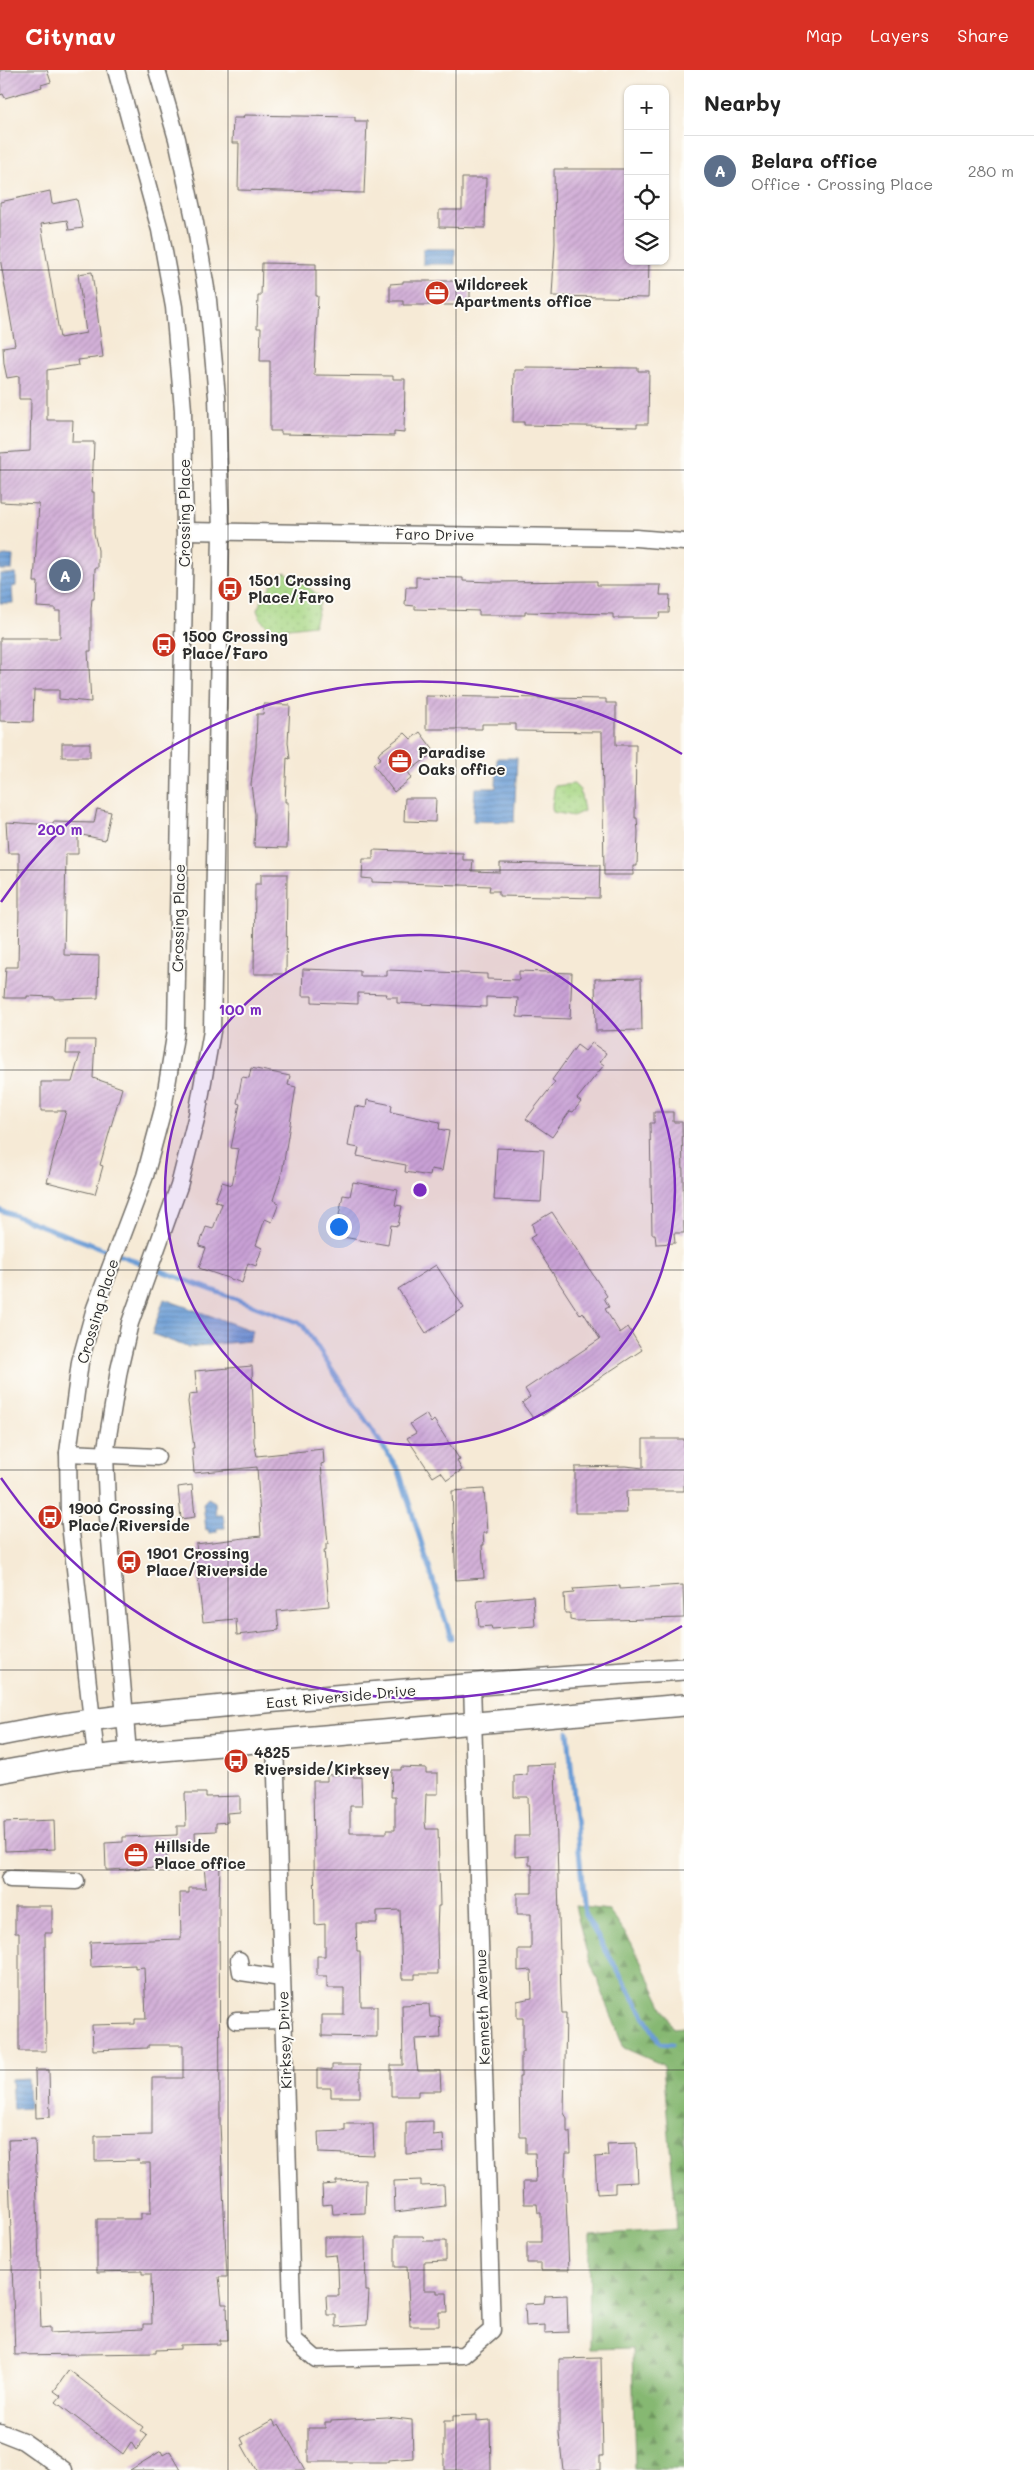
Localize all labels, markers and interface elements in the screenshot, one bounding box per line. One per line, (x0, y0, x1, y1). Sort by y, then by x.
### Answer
text: Citynav (25, 20, 116, 51)
text: Map (806, 23, 842, 47)
text: Layers (870, 23, 929, 47)
text: Share (957, 23, 1009, 47)
map controls (624, 85, 669, 265)
button: + (624, 85, 669, 130)
text: Nearby (704, 89, 781, 116)
button: − (624, 130, 669, 175)
text: Belara office (751, 148, 877, 173)
text: A (714, 160, 726, 181)
text: 280 m (968, 160, 1014, 181)
text: Office · Crossing Place (751, 173, 933, 194)
button: locate (624, 175, 669, 220)
button: layers (624, 220, 669, 265)
place label: Wildcreek Apartments office (454, 274, 592, 311)
office icon: Wildcreek Apartments office (424, 280, 450, 306)
street label: Crossing Place (174, 459, 194, 567)
street label: Faro Drive (396, 523, 474, 545)
pin: A (49, 556, 81, 594)
place label: 1501 Crossing Place/Faro (248, 570, 351, 607)
bus stop icon: 1501 Crossing Place/Faro (217, 576, 243, 602)
place label: 1500 Crossing Place/Faro (182, 626, 288, 663)
bus stop icon: 1500 Crossing Place/Faro (151, 632, 177, 658)
place label: Paradise Oaks office (418, 742, 505, 779)
office icon: Paradise Oaks office (387, 748, 413, 774)
text: 200 m (38, 819, 83, 839)
street label: Crossing Place (167, 864, 189, 972)
text: 100 m (218, 999, 262, 1019)
centre of rings (411, 1181, 429, 1199)
your location (326, 1214, 352, 1240)
street label: Crossing Place (72, 1256, 122, 1366)
place label: 1900 Crossing Place/Riverside (68, 1498, 190, 1535)
bus stop icon: 1900 Crossing Place/Riverside (37, 1504, 63, 1530)
place label: 1901 Crossing Place/Riverside (146, 1543, 268, 1580)
bus stop icon: 1901 Crossing Place/Riverside (116, 1549, 142, 1575)
street label: East Riverside Drive (265, 1679, 417, 1713)
place label: 4825 Riverside/Kirksey (254, 1742, 390, 1779)
bus stop icon: 4825 Riverside/Kirksey (223, 1748, 249, 1774)
place label: Hillside Place office (154, 1836, 246, 1873)
office icon: Hillside Place office (123, 1842, 149, 1868)
street label: Kenneth Avenue (470, 1949, 494, 2065)
street label: Kirksey Drive (272, 1991, 296, 2089)

